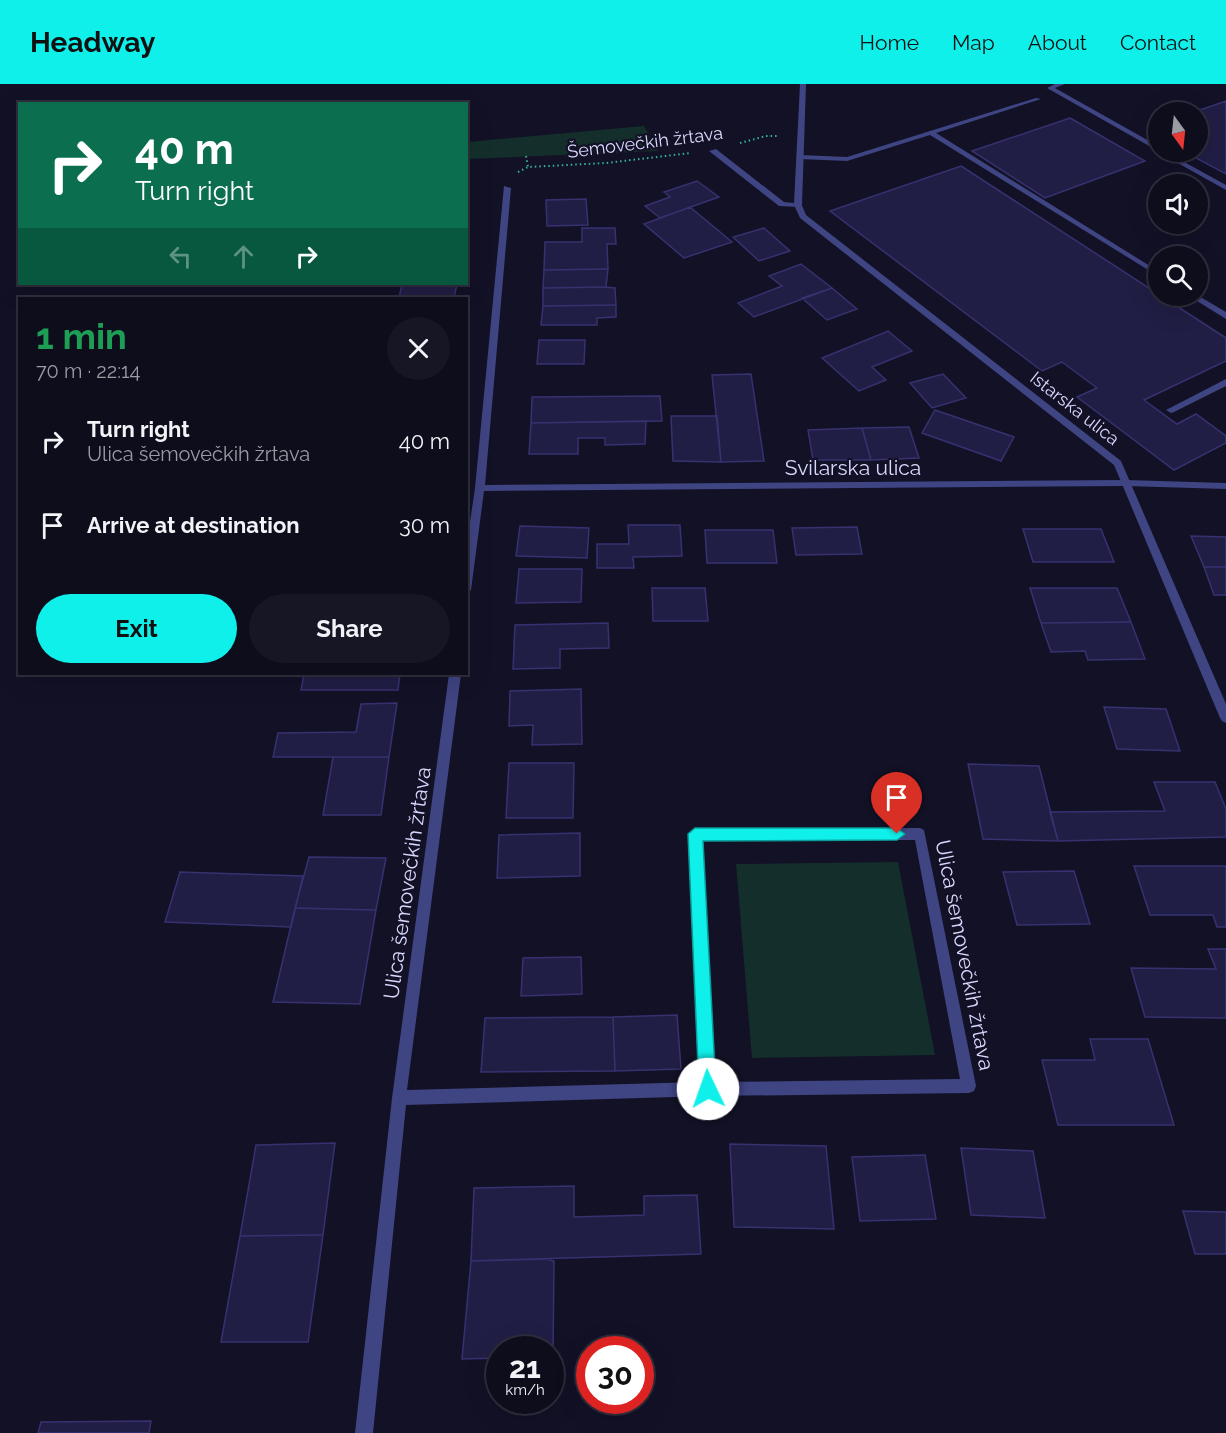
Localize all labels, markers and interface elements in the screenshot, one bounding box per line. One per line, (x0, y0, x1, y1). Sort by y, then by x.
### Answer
text: Headway (30, 26, 155, 59)
text: Home (860, 30, 919, 55)
text: Map (952, 30, 995, 55)
text: About (1028, 30, 1087, 55)
text: Contact (1120, 30, 1196, 55)
north arrow (1148, 102, 1208, 162)
map controls (1148, 102, 1208, 306)
street label: Šemovečkih žrtava (566, 121, 724, 162)
text: 40 m (135, 125, 234, 174)
icon: right (36, 126, 114, 204)
button: sound (1148, 174, 1208, 234)
text: Turn right (135, 175, 254, 206)
icon: left (164, 240, 197, 273)
icon: ahead (227, 240, 260, 273)
icon: right (290, 240, 323, 273)
button: search (1148, 246, 1208, 306)
text: 1 min (36, 315, 127, 357)
button: close (387, 317, 450, 380)
text: 70 m · 22:14 (36, 359, 140, 383)
street label: Istarska ulica (1026, 367, 1124, 449)
text: Turn right (87, 416, 190, 442)
icon: right (36, 425, 69, 458)
text: 40 m (399, 428, 450, 454)
text: Ulica šemovečkih žrtava (87, 442, 310, 466)
street label: Svilarska ulica (785, 455, 921, 480)
icon: arrive (36, 509, 69, 542)
text: Arrive at destination (87, 512, 300, 538)
text: 30 m (399, 512, 450, 538)
button: Exit (36, 594, 237, 663)
button: Share (249, 594, 450, 663)
street label: Ulica šemovečkih žrtava (378, 765, 436, 1001)
pin (871, 772, 922, 834)
icon: arrive (880, 781, 913, 814)
street label: Ulica šemovečkih žrtava (930, 838, 1000, 1072)
position arrow (676, 1057, 740, 1121)
speed limit sign: 30 (576, 1336, 654, 1414)
text: 21 (509, 1350, 541, 1385)
text: km/h (505, 1381, 545, 1399)

